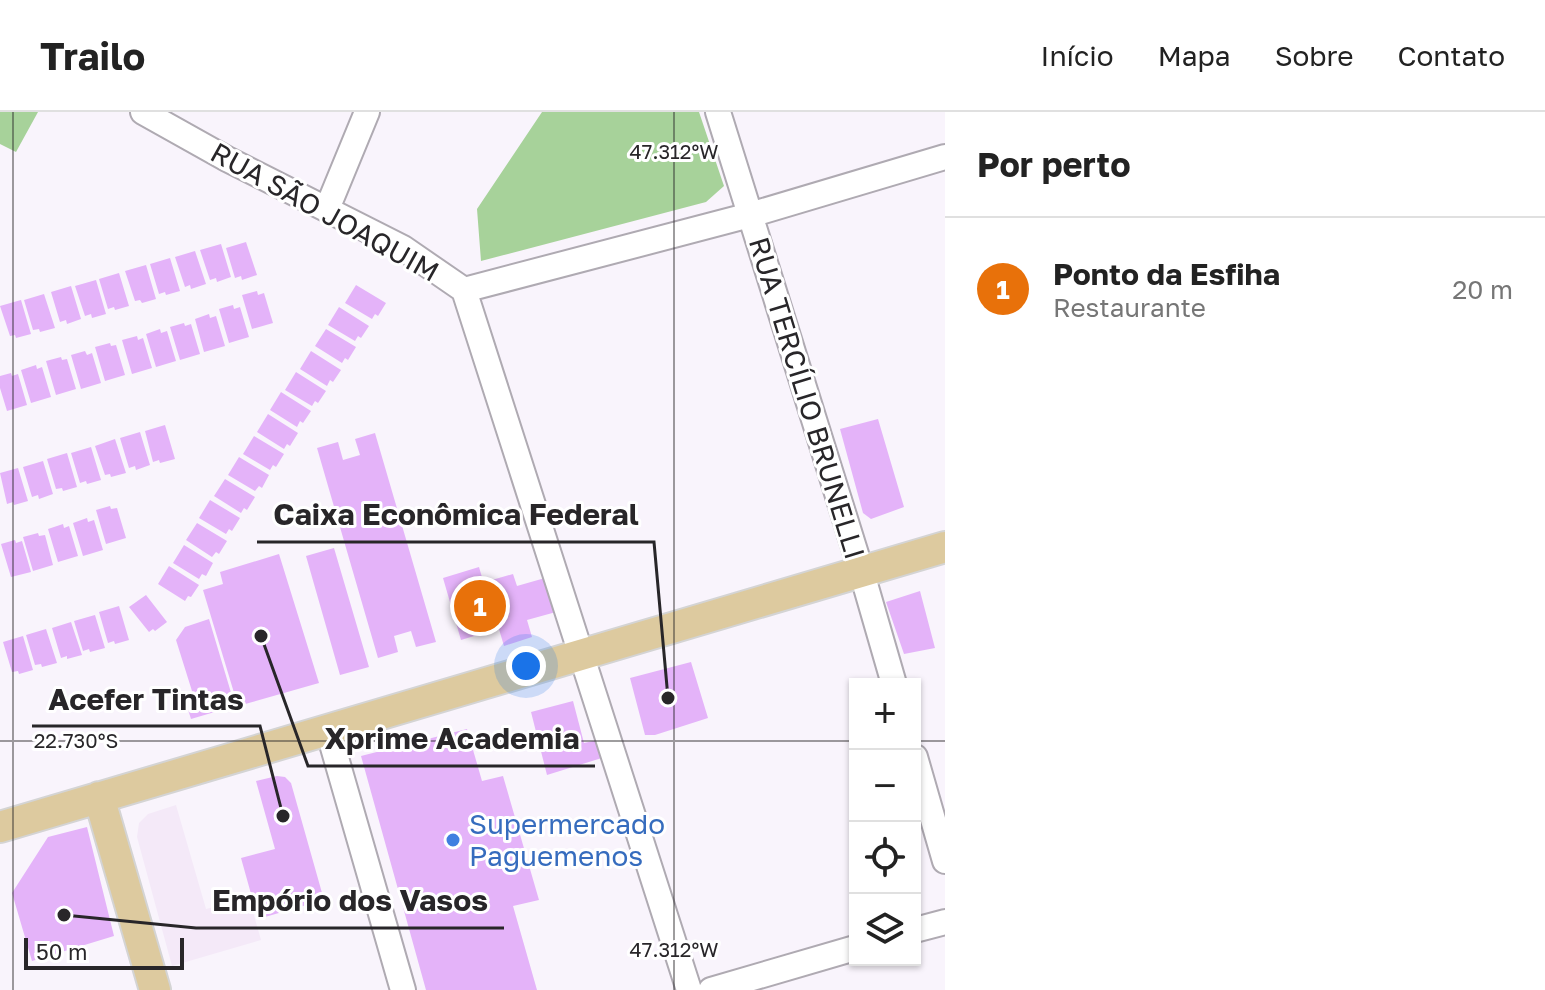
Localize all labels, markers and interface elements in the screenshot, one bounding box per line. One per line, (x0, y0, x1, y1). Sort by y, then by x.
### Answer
text: Trailo (40, 33, 145, 78)
text: Início (1041, 39, 1114, 72)
text: Mapa (1158, 39, 1231, 72)
text: Sobre (1275, 39, 1353, 72)
text: Contato (1397, 39, 1505, 72)
street label: RUA SÃO JOAQUIM (205, 135, 445, 288)
text: 47.312°W (630, 139, 718, 163)
text: Por perto (977, 144, 1131, 184)
street label: RUA TERCÍLIO BRUNELLI (743, 233, 872, 563)
text: Ponto da Esfiha (1053, 256, 1280, 292)
text: 1 (996, 274, 1010, 305)
text: 20 m (1452, 274, 1513, 305)
text: Restaurante (1053, 292, 1206, 323)
callout: Caixa Econômica Federal (257, 488, 654, 542)
text: Caixa Econômica Federal (273, 496, 639, 532)
pin: 1 (454, 576, 506, 636)
your location (506, 646, 546, 686)
callout: Acefer Tintas (32, 672, 260, 726)
map controls (849, 678, 921, 966)
button: + (849, 678, 921, 750)
text: Acefer Tintas (48, 681, 244, 717)
callout: Xprime Academia (308, 712, 595, 766)
text: Xprime Academia (324, 720, 580, 756)
text: 22.730°S (34, 728, 118, 752)
button: − (849, 750, 921, 822)
place label: Supermercado Paguemenos (469, 807, 665, 872)
button: locate (849, 822, 921, 894)
marker: Supermercado Paguemenos (444, 831, 462, 849)
callout: Empório dos Vasos (196, 874, 504, 928)
text: Empório dos Vasos (212, 882, 488, 918)
button: layers (849, 894, 921, 966)
scale bar (24, 934, 184, 970)
text: 47.312°W (630, 937, 718, 961)
text: 50 m (36, 938, 87, 965)

